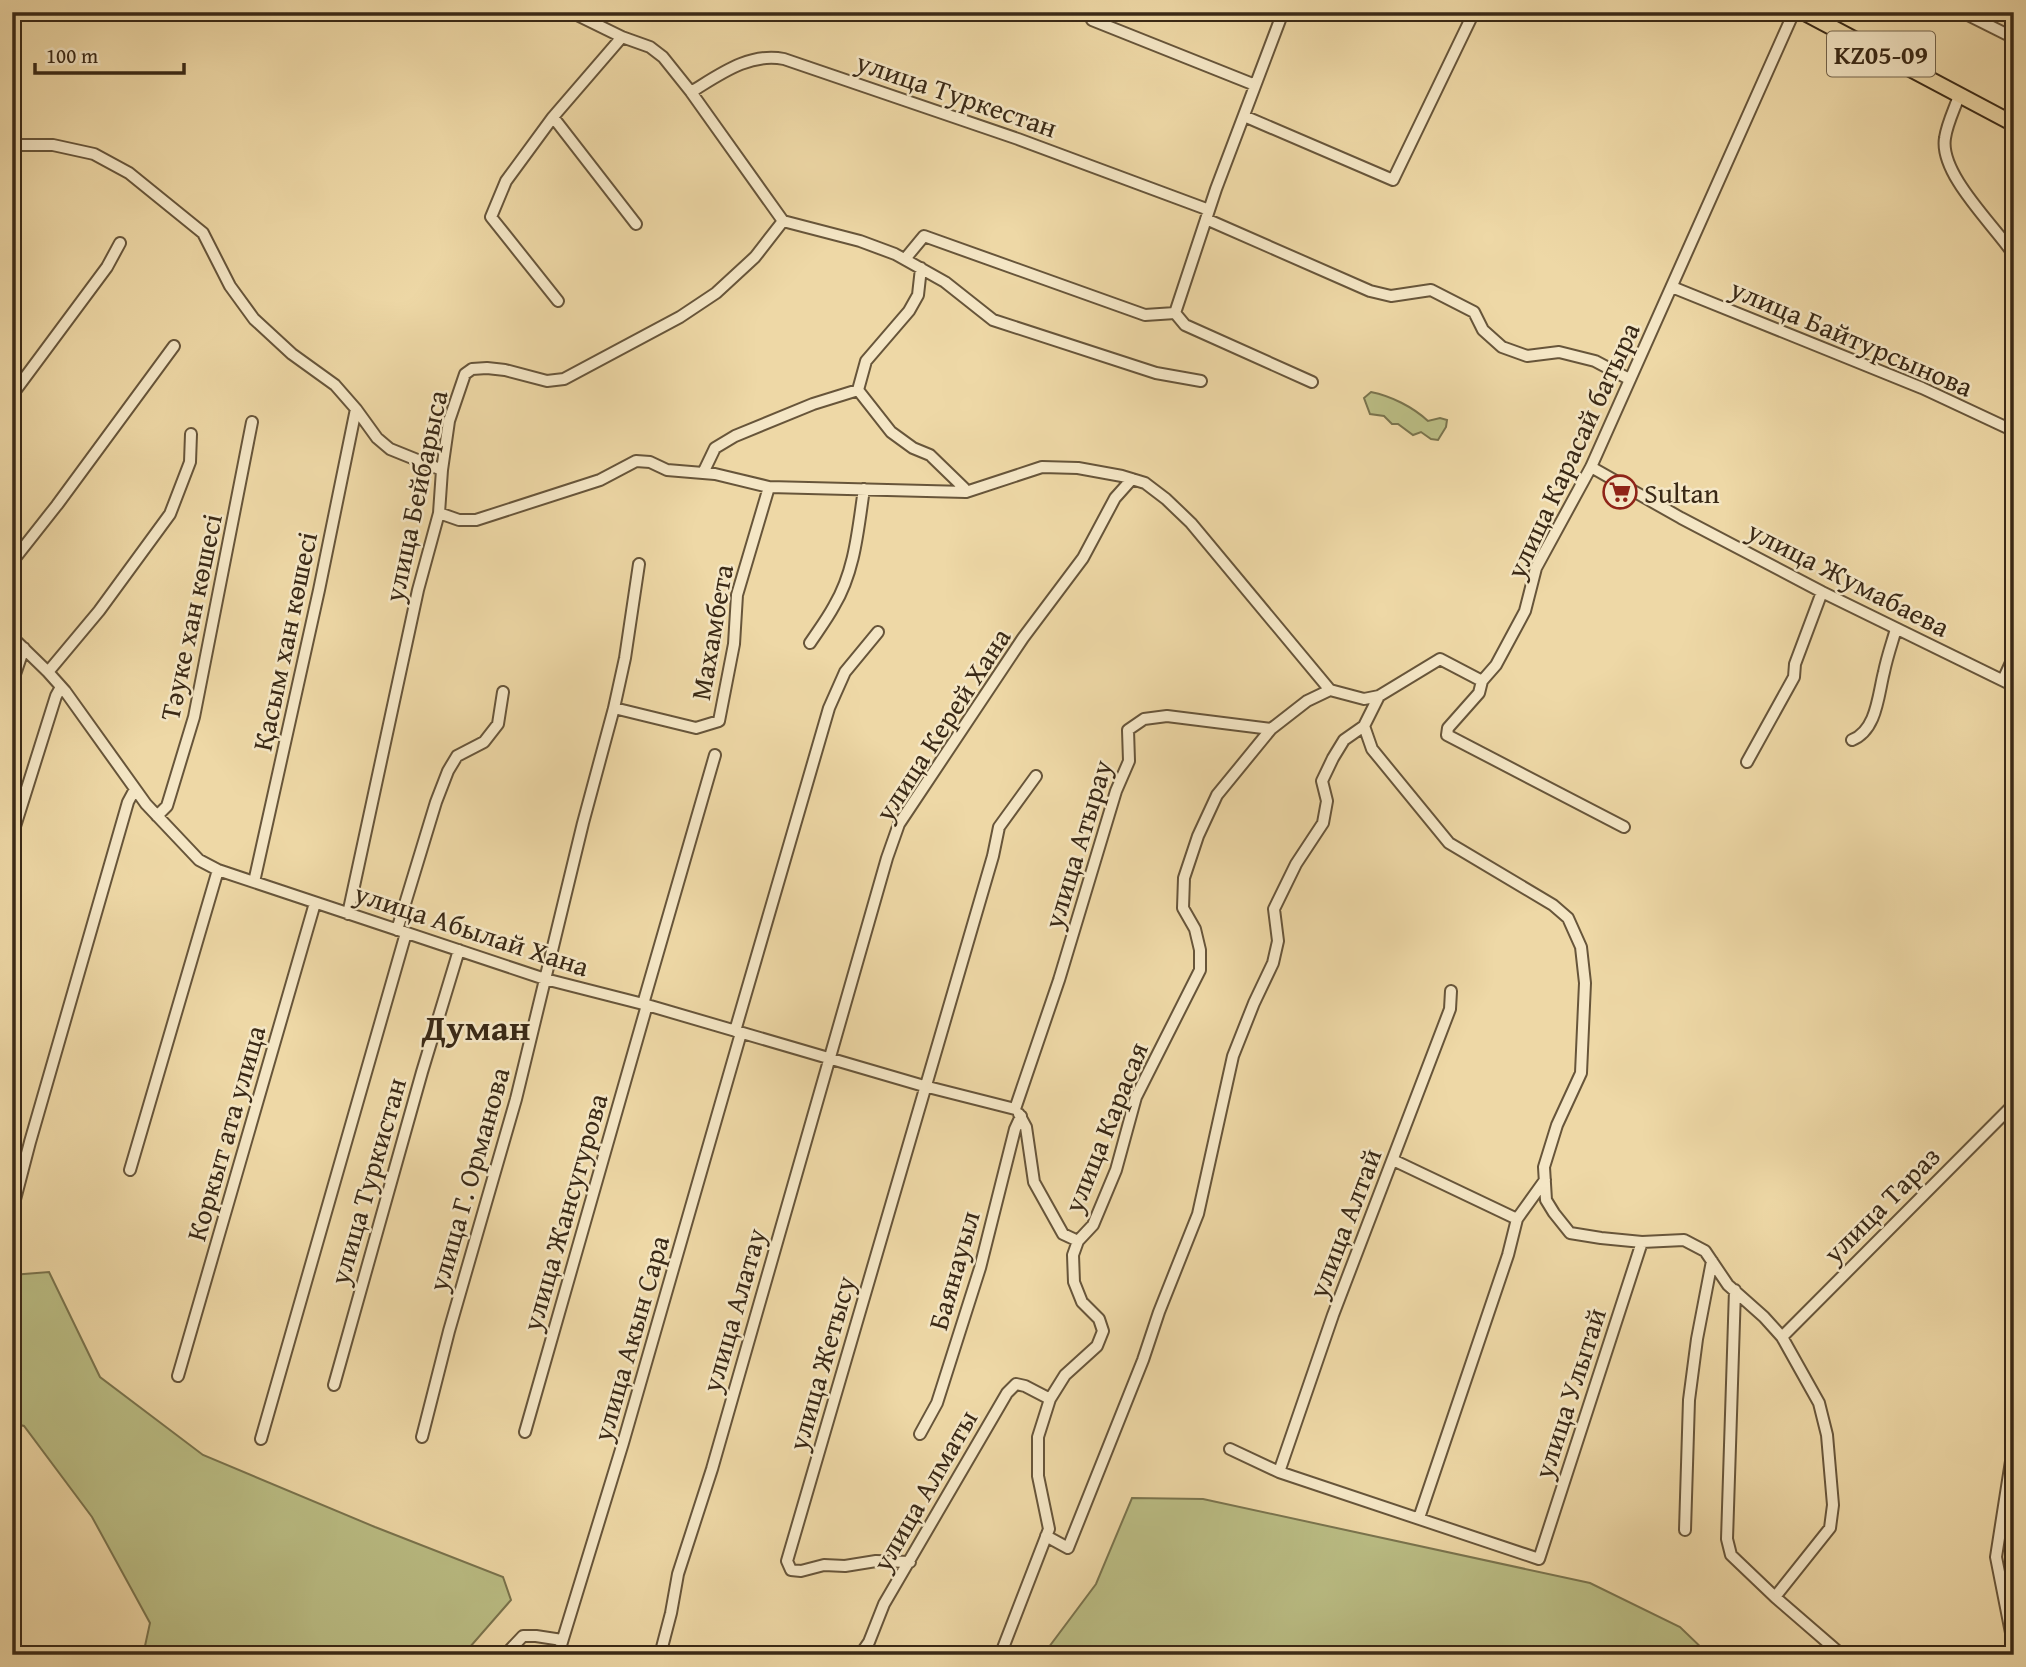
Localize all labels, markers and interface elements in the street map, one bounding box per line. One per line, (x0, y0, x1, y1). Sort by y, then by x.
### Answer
scale bar (35, 32, 184, 76)
road number: KZ05-09 (1827, 32, 1935, 76)
text: 100 m (46, 40, 98, 71)
street label: улица Туркестан (850, 40, 1063, 148)
street label: улица Байтурсынова (1723, 267, 1980, 407)
street label: улица Карасай батыра (1494, 315, 1650, 586)
street label: улица Бейбарыса (372, 386, 458, 607)
place label: Sultan (1644, 472, 1720, 513)
supermarket icon: Sultan (1601, 473, 1639, 511)
street label: улица Жумабаева (1740, 509, 1958, 647)
street label: Тәуке хан көшесі (148, 510, 232, 724)
street label: Қасым хан көшесі (241, 528, 327, 754)
street label: Махамбета (679, 560, 743, 703)
street label: улица Керей Хана (863, 619, 1020, 830)
street label: улица Атырау (1032, 755, 1122, 934)
street label: улица Абылай Хана (348, 871, 595, 986)
district label: Думан (421, 1002, 530, 1053)
street label: Коркыт ата улица (175, 1020, 276, 1246)
street label: улица Карасая (1052, 1036, 1158, 1219)
street label: улица Г. Орманова (416, 1062, 520, 1297)
street label: улица Туркистан (318, 1073, 416, 1290)
street label: улица Жансугурова (510, 1088, 618, 1337)
street label: улица Тараз (1812, 1136, 1949, 1273)
street label: улица Алтай (1296, 1142, 1391, 1305)
street label: Баянауыл (916, 1206, 990, 1334)
street label: улица Алатау (690, 1223, 776, 1398)
street label: улица Акын Сара (581, 1230, 679, 1447)
street label: улица Жетысу (776, 1271, 865, 1456)
street label: улица Улытай (1522, 1302, 1616, 1485)
street label: улица Алматы (861, 1402, 987, 1579)

